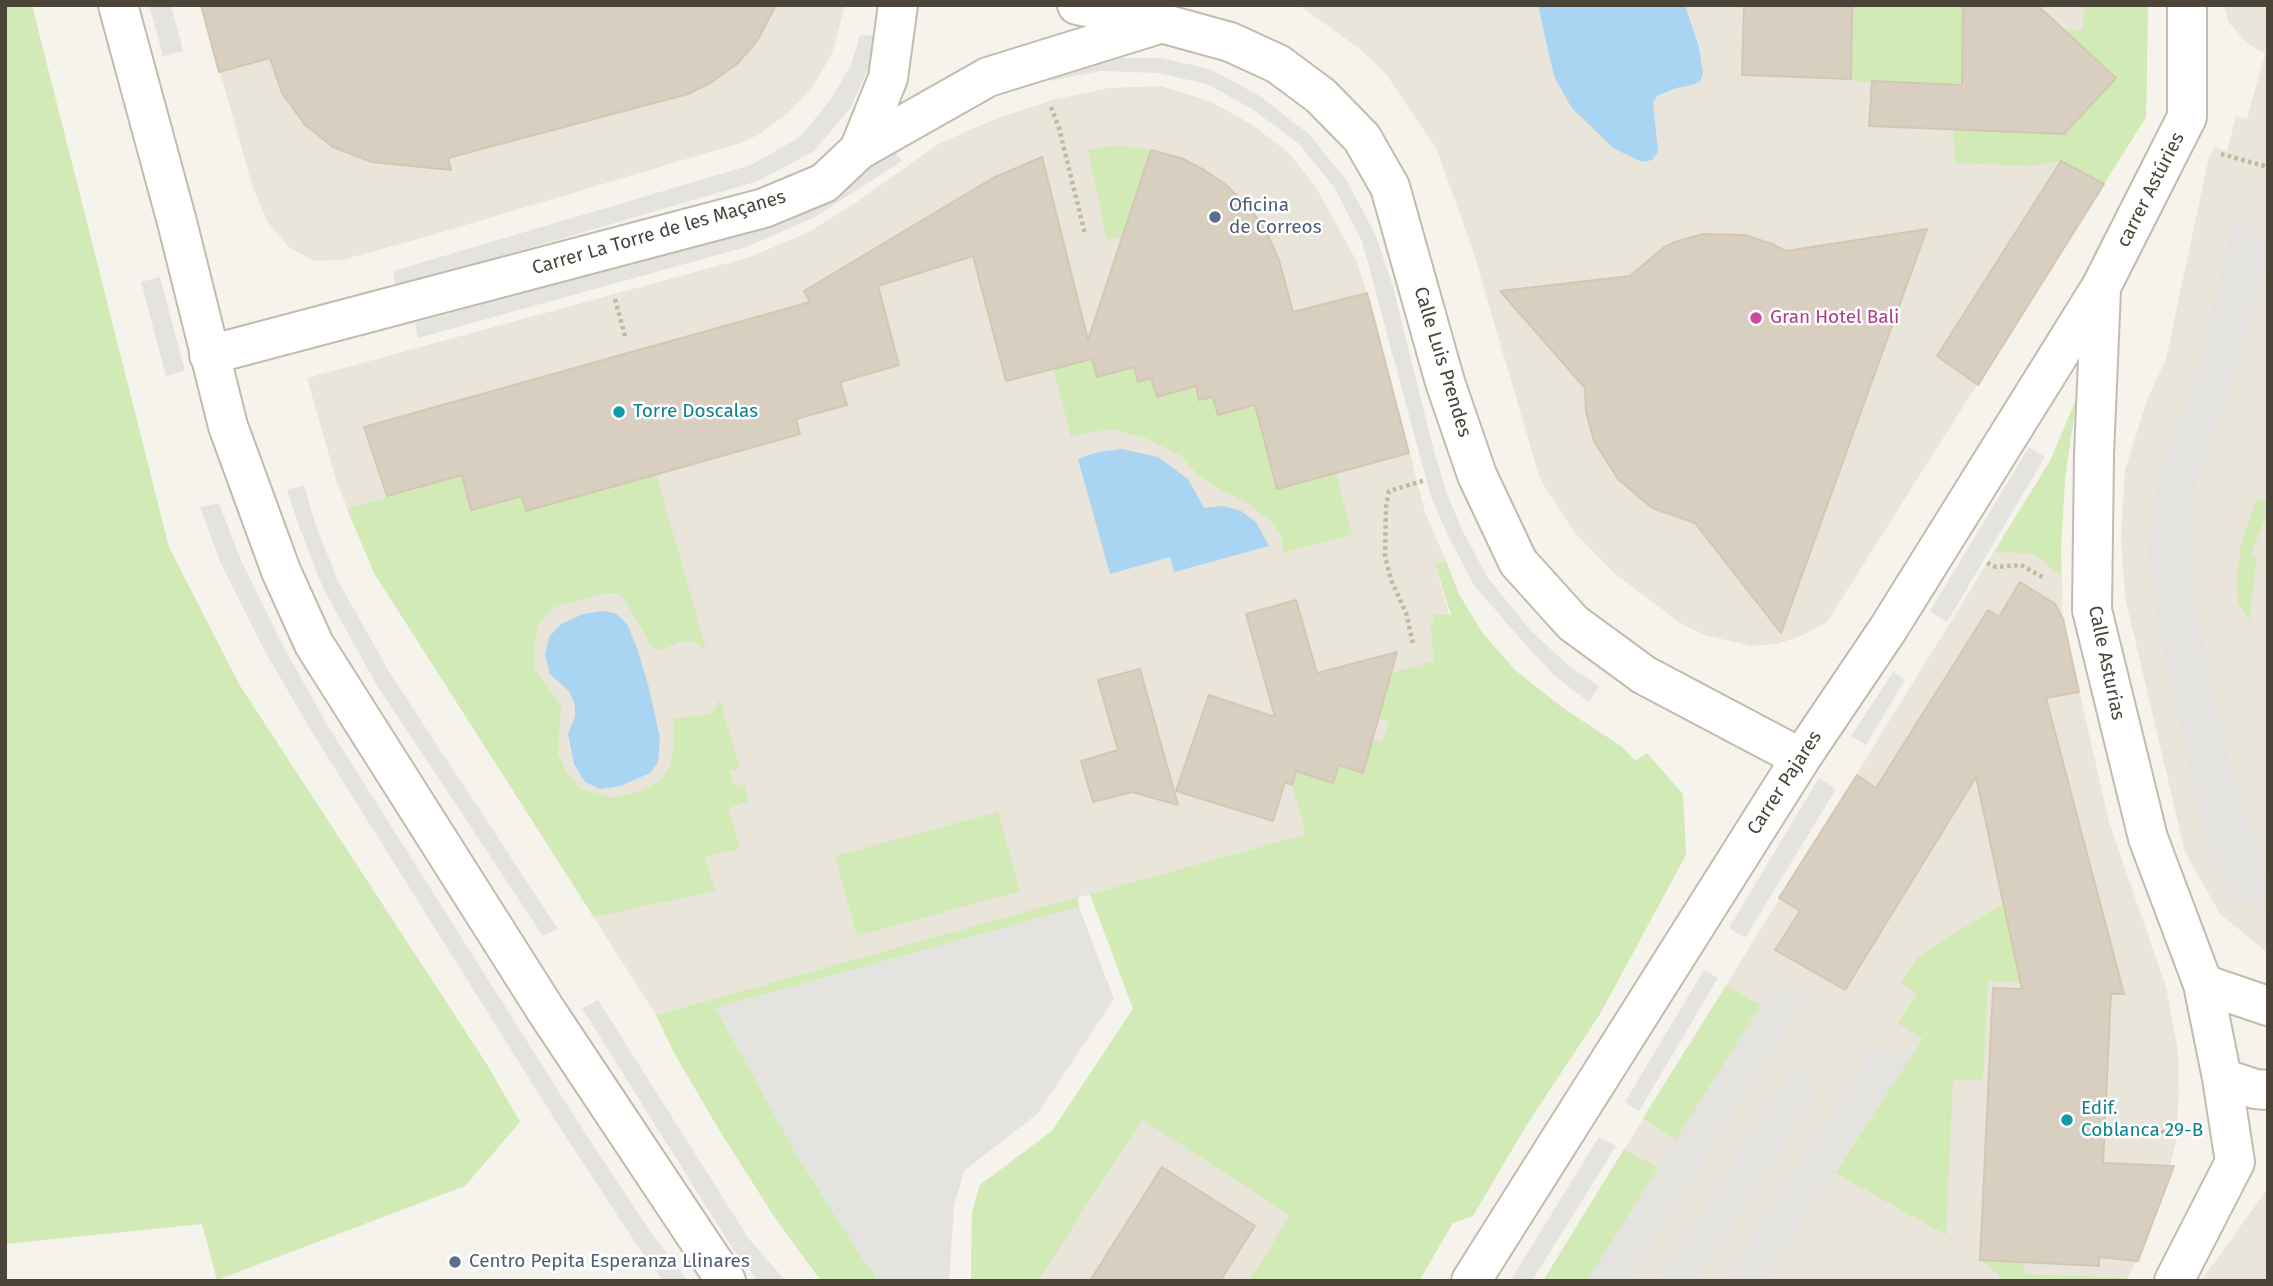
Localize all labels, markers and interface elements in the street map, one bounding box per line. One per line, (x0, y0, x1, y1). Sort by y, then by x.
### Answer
street label: carrer Astúries (2112, 129, 2190, 251)
street label: Carrer La Torre de les Maçanes (530, 186, 788, 280)
place label: Oficina de Correos (1229, 195, 1322, 239)
marker: Oficina de Correos (1207, 209, 1223, 225)
street label: Calle Luis Prendes (1408, 284, 1476, 440)
place label: Gran Hotel Bali (1770, 307, 1899, 329)
marker: Gran Hotel Bali (1748, 310, 1764, 326)
place label: Torre Doscalas (633, 401, 758, 423)
marker: Torre Doscalas (611, 404, 627, 420)
street label: Calle Asturias (2083, 604, 2129, 722)
street label: Carrer Pajares (1743, 727, 1827, 839)
place label: Edif. Coblanca 29-B (2081, 1098, 2203, 1142)
marker: Edif. Coblanca 29-B (2059, 1112, 2075, 1128)
place label: Centro Pepita Esperanza Llinares (469, 1251, 750, 1273)
marker: Centro Pepita Esperanza Llinares (447, 1254, 463, 1270)

